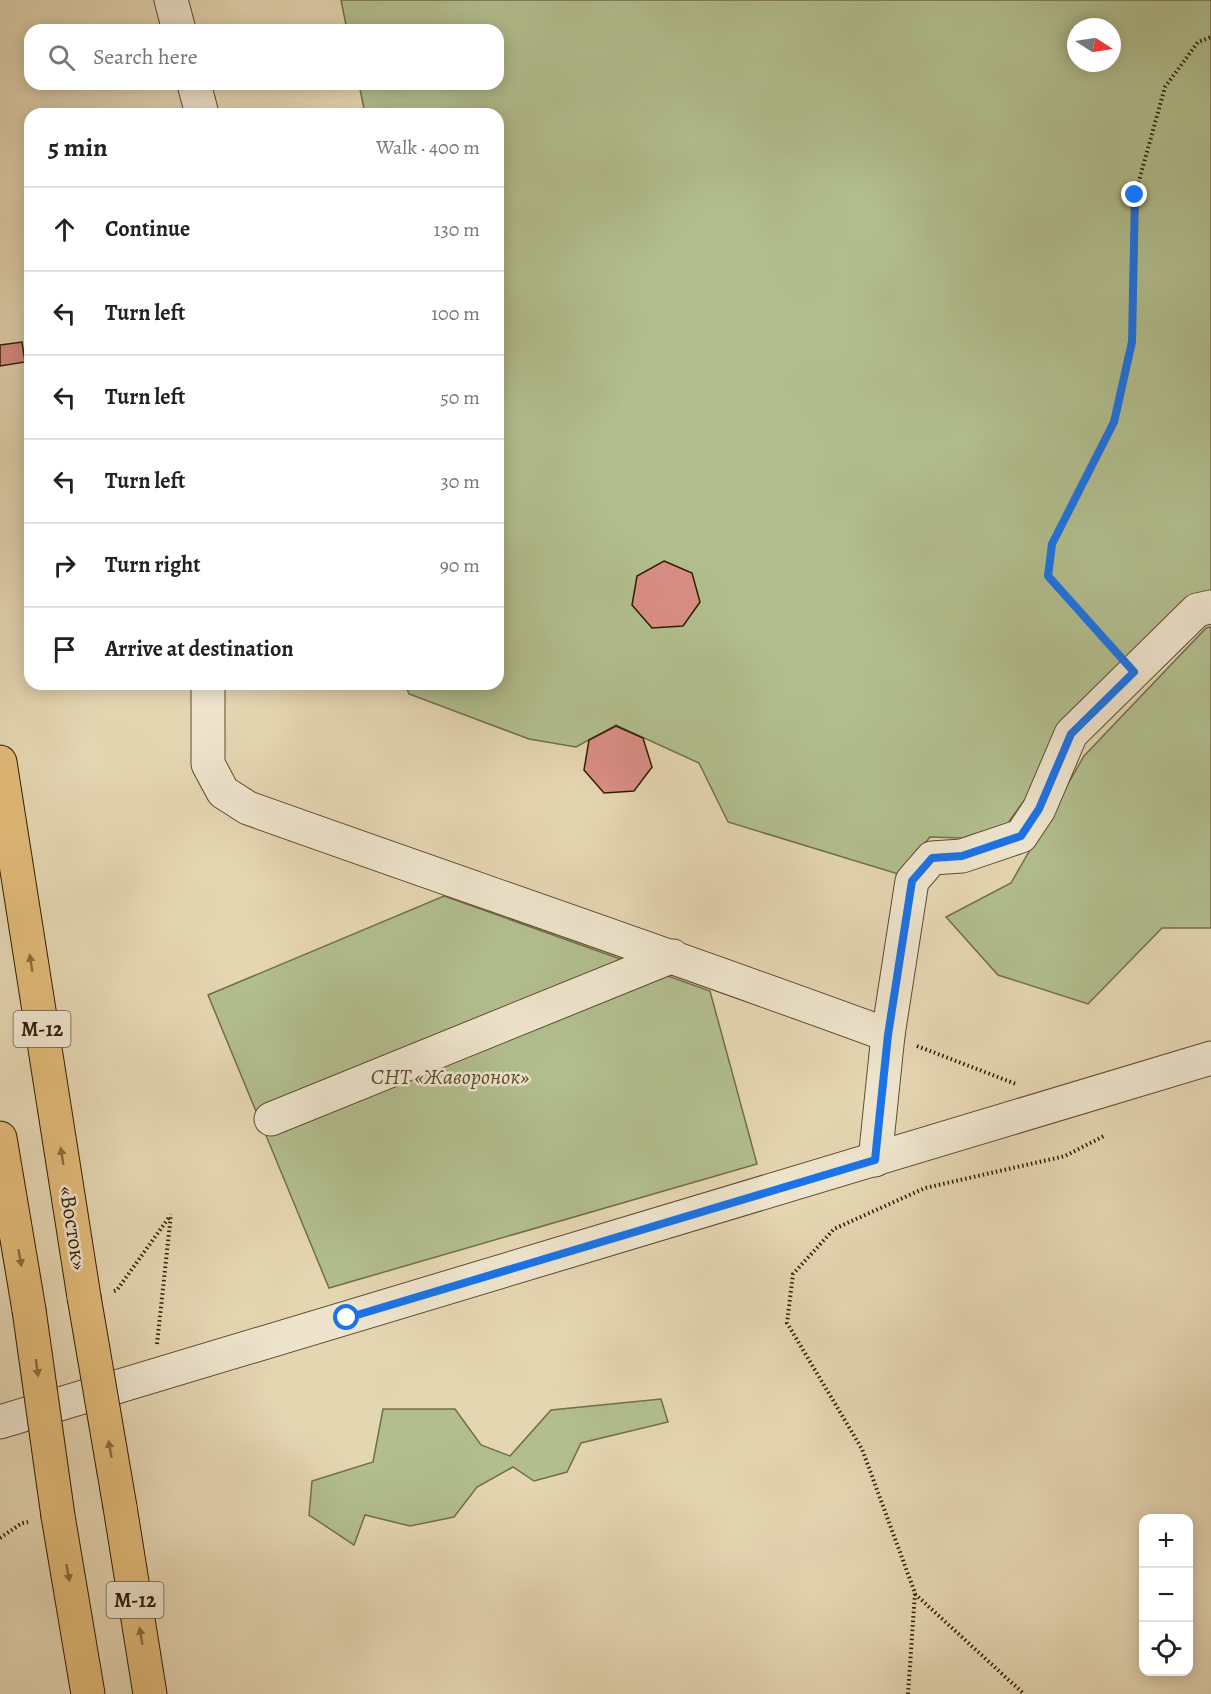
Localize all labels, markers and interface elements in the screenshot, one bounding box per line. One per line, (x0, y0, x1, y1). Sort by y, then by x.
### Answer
north arrow (1067, 18, 1121, 72)
search box (24, 24, 504, 90)
icon: search (45, 41, 78, 74)
text: Search here (93, 42, 198, 72)
text: 5 min (48, 130, 108, 165)
text: Walk · 400 m (376, 134, 480, 161)
route end (1121, 181, 1147, 207)
icon: ahead (48, 213, 81, 246)
text: Continue (105, 214, 190, 244)
text: 130 m (434, 216, 480, 243)
icon: left (48, 297, 81, 330)
text: Turn left (105, 298, 185, 328)
text: 100 m (431, 300, 480, 327)
icon: left (48, 381, 81, 414)
text: Turn left (105, 382, 185, 412)
text: 50 m (440, 384, 480, 411)
icon: left (48, 465, 81, 498)
text: Turn left (105, 466, 185, 496)
text: 30 m (440, 468, 480, 495)
icon: right (48, 549, 81, 582)
text: Turn right (105, 550, 201, 580)
text: 90 m (440, 552, 480, 579)
icon: arrive (48, 633, 81, 666)
text: Arrive at destination (105, 634, 294, 664)
one-way arrow (27, 954, 36, 973)
road number: М-12 (14, 1011, 70, 1047)
park label: СНТ «Жаворонок» (371, 1062, 529, 1092)
one-way arrow (57, 1146, 66, 1165)
street label: «Восток» (52, 1184, 94, 1272)
one-way arrow (16, 1248, 25, 1267)
route start (333, 1304, 359, 1330)
one-way arrow (33, 1359, 42, 1378)
one-way arrow (105, 1439, 114, 1458)
map controls (1139, 1514, 1193, 1676)
button: + (1139, 1514, 1193, 1568)
one-way arrow (64, 1564, 73, 1583)
button: − (1139, 1568, 1193, 1622)
road number: М-12 (106, 1582, 164, 1618)
button: locate (1139, 1622, 1193, 1676)
one-way arrow (136, 1627, 145, 1646)

